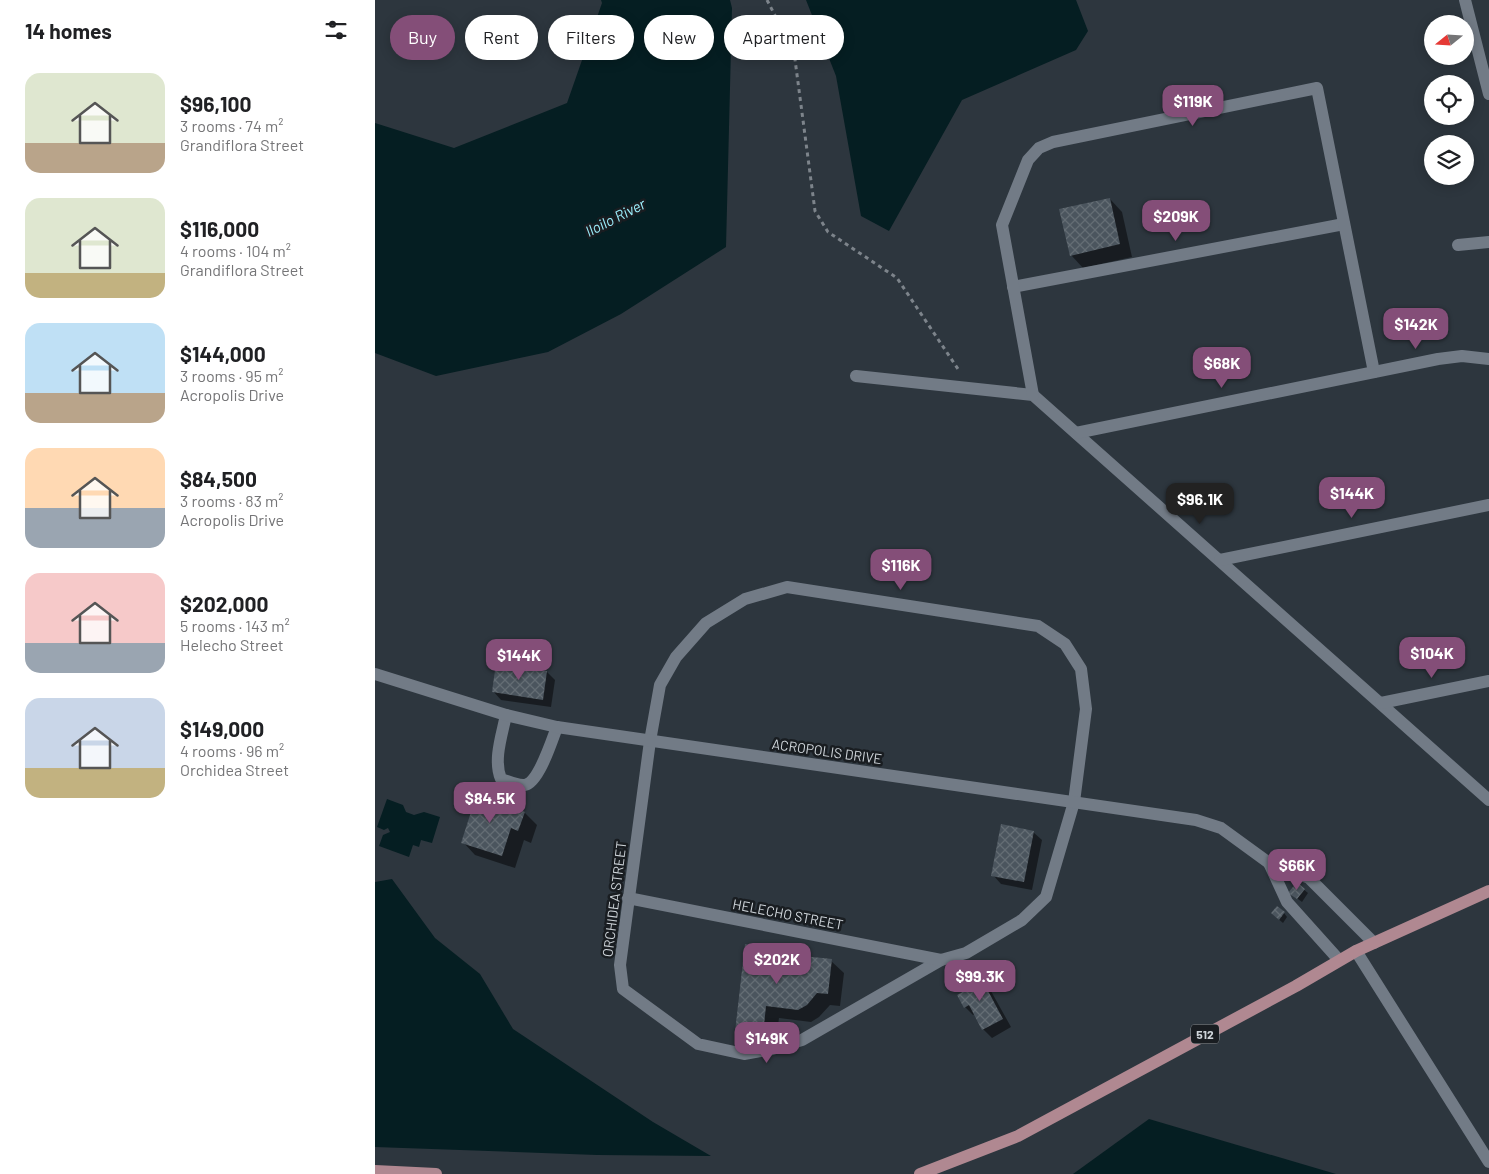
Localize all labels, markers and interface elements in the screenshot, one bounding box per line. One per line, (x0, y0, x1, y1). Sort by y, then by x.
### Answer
chip: Buy (390, 15, 455, 60)
chip: Rent (465, 15, 538, 60)
chip: Filters (548, 15, 634, 60)
chip: New (644, 15, 714, 60)
chip: Apartment (724, 15, 844, 60)
north arrow (1424, 15, 1474, 65)
map controls (1424, 15, 1474, 185)
icon: filters (322, 16, 350, 44)
text: 14 homes (25, 18, 112, 43)
button: locate (1424, 75, 1474, 125)
pin: $119K (1158, 84, 1228, 127)
text: $96,100 (180, 91, 251, 116)
text: $119K (1173, 91, 1213, 110)
icon: home (65, 93, 125, 153)
text: 3 rooms · 74 m² (180, 116, 283, 135)
text: Grandiflora Street (180, 135, 304, 154)
button: layers (1424, 135, 1474, 185)
water label: Iloilo River (582, 194, 649, 240)
pin: $209K (1141, 200, 1211, 242)
text: $209K (1153, 206, 1199, 225)
text: $116,000 (180, 216, 259, 241)
icon: home (65, 218, 125, 278)
text: 4 rooms · 104 m² (180, 241, 291, 260)
text: Grandiflora Street (180, 260, 304, 279)
pin: $142K (1381, 308, 1451, 350)
text: $142K (1394, 314, 1438, 333)
text: $144,000 (180, 341, 266, 366)
icon: home (65, 343, 125, 403)
pin: $68K (1192, 346, 1252, 389)
text: $68K (1204, 353, 1240, 372)
text: 3 rooms · 95 m² (180, 366, 284, 385)
text: Acropolis Drive (180, 385, 284, 404)
text: $84,500 (180, 466, 257, 491)
icon: home (65, 468, 125, 528)
pin: $144K (1317, 476, 1387, 519)
pin: $96.1K (1159, 482, 1241, 525)
text: $144K (1330, 483, 1374, 502)
text: $96.1K (1177, 489, 1223, 508)
text: 3 rooms · 83 m² (180, 491, 284, 510)
text: Acropolis Drive (180, 510, 284, 529)
pin: $116K (866, 548, 936, 591)
text: $116K (881, 555, 921, 574)
text: $202,000 (180, 591, 268, 616)
icon: home (65, 593, 125, 653)
text: 5 rooms · 143 m² (180, 616, 290, 635)
text: Helecho Street (180, 635, 284, 654)
pin: $104K (1397, 636, 1467, 679)
pin: $144K (484, 638, 554, 681)
text: $104K (1410, 643, 1454, 662)
text: $144K (497, 645, 541, 664)
text: $149,000 (180, 716, 264, 741)
icon: home (65, 718, 125, 778)
street label: ACROPOLIS DRIVE (771, 735, 883, 767)
text: 4 rooms · 96 m² (180, 741, 284, 760)
text: Orchidea Street (180, 760, 289, 779)
pin: $84.5K (449, 782, 531, 824)
text: $84.5K (465, 788, 515, 807)
street label: ORCHIDEA STREET (598, 840, 630, 958)
pin: $66K (1267, 848, 1327, 891)
text: $66K (1279, 855, 1315, 874)
street label: HELECHO STREET (731, 895, 845, 933)
pin: $202K (742, 942, 812, 985)
text: $202K (754, 949, 800, 968)
pin: $99.3K (939, 960, 1021, 1002)
text: $99.3K (955, 966, 1005, 985)
pin: $149K (732, 1022, 802, 1064)
road number: 512 (1191, 1024, 1219, 1044)
text: $149K (745, 1028, 789, 1047)

